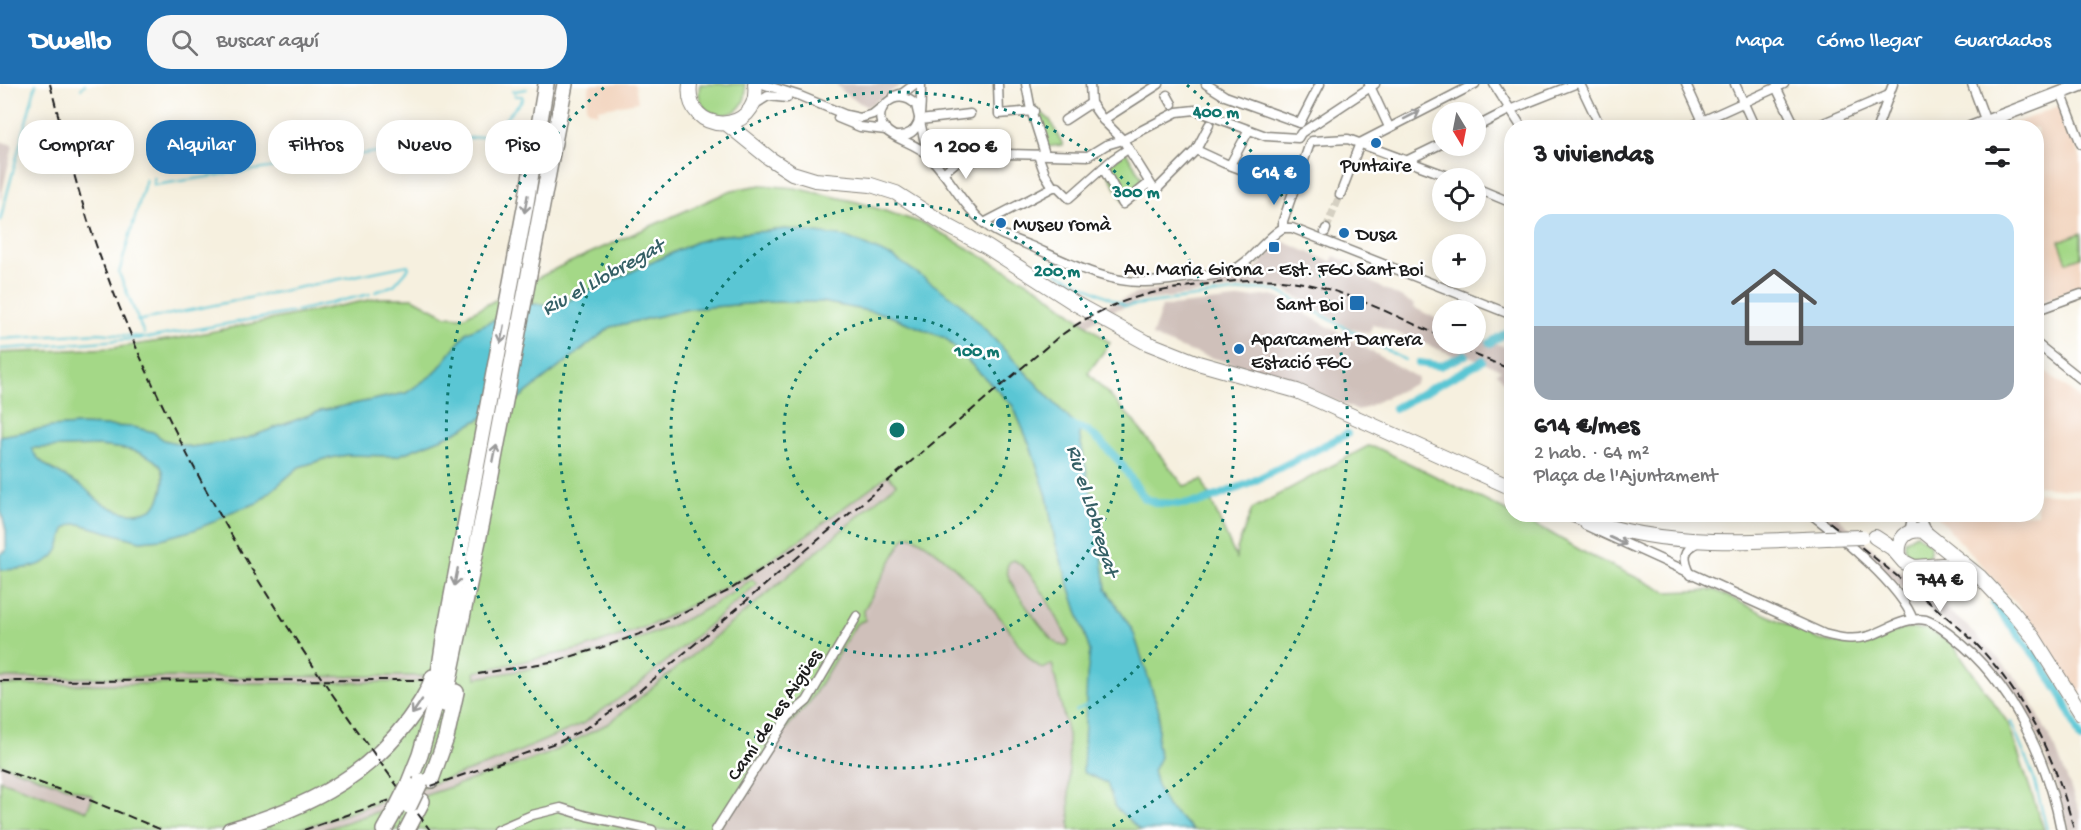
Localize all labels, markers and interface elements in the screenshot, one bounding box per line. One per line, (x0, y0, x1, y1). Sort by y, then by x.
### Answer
search box (147, 15, 567, 69)
text: Dwello (30, 26, 111, 59)
icon: search (168, 26, 201, 59)
text: Buscar aquí (216, 29, 319, 55)
text: Mapa (1735, 30, 1784, 55)
text: Cómo llegar (1817, 30, 1921, 55)
text: Guardados (1954, 30, 2051, 55)
north arrow (1432, 102, 1486, 156)
map controls (1432, 102, 1486, 354)
text: 400 m (1192, 103, 1239, 124)
one-way arrow (1403, 109, 1421, 121)
chip: Comprar (18, 120, 134, 174)
chip: Alquilar (146, 120, 256, 174)
chip: Filtros (268, 120, 364, 174)
chip: Nuevo (376, 120, 473, 174)
chip: Piso (485, 120, 562, 174)
pin: 1 200 € (911, 129, 1021, 180)
marker: Puntaire (1369, 136, 1383, 150)
text: 1 200 € (935, 137, 997, 160)
icon: filters (1981, 140, 2014, 173)
text: 3 viviendas (1534, 141, 1653, 172)
pin: 614 € (1232, 155, 1316, 206)
place label: Puntaire (1340, 156, 1412, 179)
text: 614 € (1252, 163, 1296, 186)
button: locate (1432, 168, 1486, 222)
text: 300 m (1112, 183, 1160, 204)
one-way arrow (520, 194, 531, 213)
place label: Museu romà (1013, 215, 1112, 238)
marker: Museu romà (994, 216, 1008, 230)
place label: Dusa (1354, 225, 1398, 248)
marker: Dusa (1337, 226, 1351, 240)
water label: Riu el Llobregat (538, 234, 672, 323)
button: + (1432, 234, 1486, 288)
marker: Av. Maria Girona - Est. FGC Sant Boi (1267, 240, 1281, 254)
icon: home (1720, 253, 1828, 361)
place label: Av. Maria Girona - Est. FGC Sant Boi (1124, 260, 1424, 283)
text: 200 m (1034, 262, 1080, 283)
marker: Sant Boi (1348, 294, 1366, 312)
place label: Sant Boi (1276, 295, 1344, 318)
button: − (1432, 300, 1486, 354)
one-way arrow (496, 324, 507, 344)
place label: Aparcament Darrera Estació FGC (1251, 330, 1423, 376)
text: 100 m (954, 342, 1000, 363)
marker: Aparcament Darrera Estació FGC (1232, 342, 1246, 356)
text: 614 €/mes (1534, 412, 1639, 443)
centre of rings (887, 420, 907, 440)
water label: Riu el Llobregat (1059, 443, 1123, 583)
text: 2 hab. · 64 m² (1534, 443, 1649, 466)
one-way arrow (490, 445, 501, 464)
text: Plaça de l'Ajuntament (1534, 466, 1717, 489)
one-way arrow (1608, 536, 1626, 548)
pin: 744 € (1898, 562, 1982, 613)
one-way arrow (450, 566, 461, 586)
text: 744 € (1917, 570, 1963, 593)
street label: Camí de les Aigües (723, 645, 829, 786)
one-way arrow (411, 698, 423, 715)

